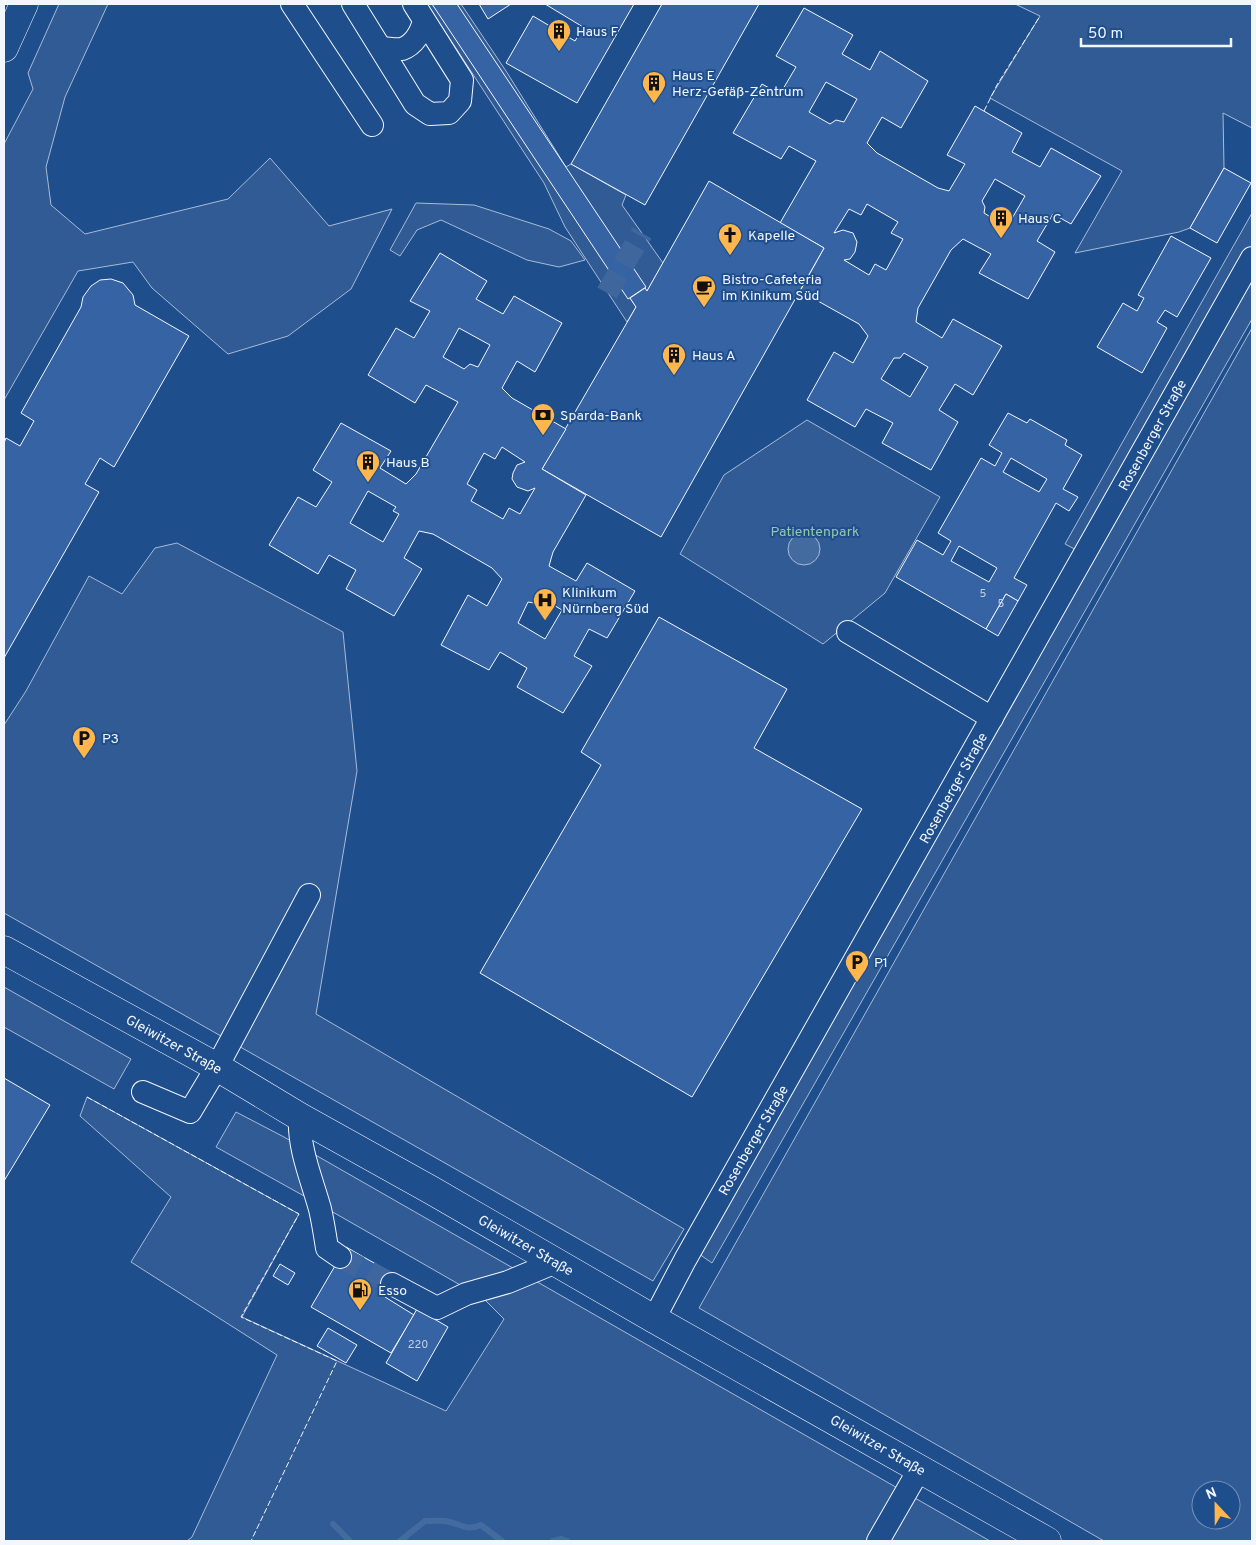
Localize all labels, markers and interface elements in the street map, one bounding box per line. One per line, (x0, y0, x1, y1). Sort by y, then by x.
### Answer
scale bar (1081, 15, 1231, 47)
building icon: Haus F (546, 18, 572, 52)
place label: Haus F (576, 24, 618, 41)
text: 50 m (1088, 25, 1123, 44)
place label: Haus E Herz-Gefäß-Zentrum (672, 68, 804, 101)
building icon: Haus E Herz-Gefäß-Zentrum (641, 70, 667, 104)
building icon: Haus C (988, 205, 1014, 239)
place label: Haus C (1018, 211, 1062, 228)
church icon: Kapelle (717, 222, 743, 256)
place label: Kapelle (748, 228, 795, 245)
place label: Bistro-Cafeteria im Kinikum Süd (722, 272, 822, 305)
cafe icon: Bistro-Cafeteria im Kinikum Süd (691, 274, 717, 308)
building icon: Haus A (661, 342, 687, 376)
place label: Haus A (692, 348, 735, 365)
street label: Rosenberger Straße (1116, 377, 1191, 494)
bank icon: Sparda-Bank (530, 402, 556, 436)
place label: Sparda-Bank (560, 408, 642, 425)
building icon: Haus B (355, 449, 381, 483)
place label: Haus B (386, 455, 430, 472)
park label: Patientenpark (771, 524, 859, 541)
place label: Klinikum Nürnberg Süd (562, 585, 649, 618)
hospital icon: Klinikum Nürnberg Süd (532, 587, 558, 621)
house number: 5 (980, 587, 987, 601)
house number: 5 (998, 597, 1005, 611)
parking icon: P3 (71, 725, 97, 759)
street label: Rosenberger Straße (917, 730, 992, 847)
place label: P3 (102, 731, 119, 748)
parking icon: P1 (844, 949, 870, 983)
place label: P1 (874, 955, 888, 972)
street label: Gleiwitzer Straße (122, 1012, 224, 1079)
street label: Rosenberger Straße (716, 1083, 793, 1199)
street label: Gleiwitzer Straße (475, 1212, 576, 1280)
fuel station icon: Esso (347, 1277, 373, 1311)
place label: Esso (378, 1283, 407, 1300)
house number: 220 (408, 1338, 428, 1352)
street label: Gleiwitzer Straße (827, 1412, 928, 1480)
north arrow (1191, 1480, 1241, 1530)
text: N (1204, 1485, 1220, 1504)

